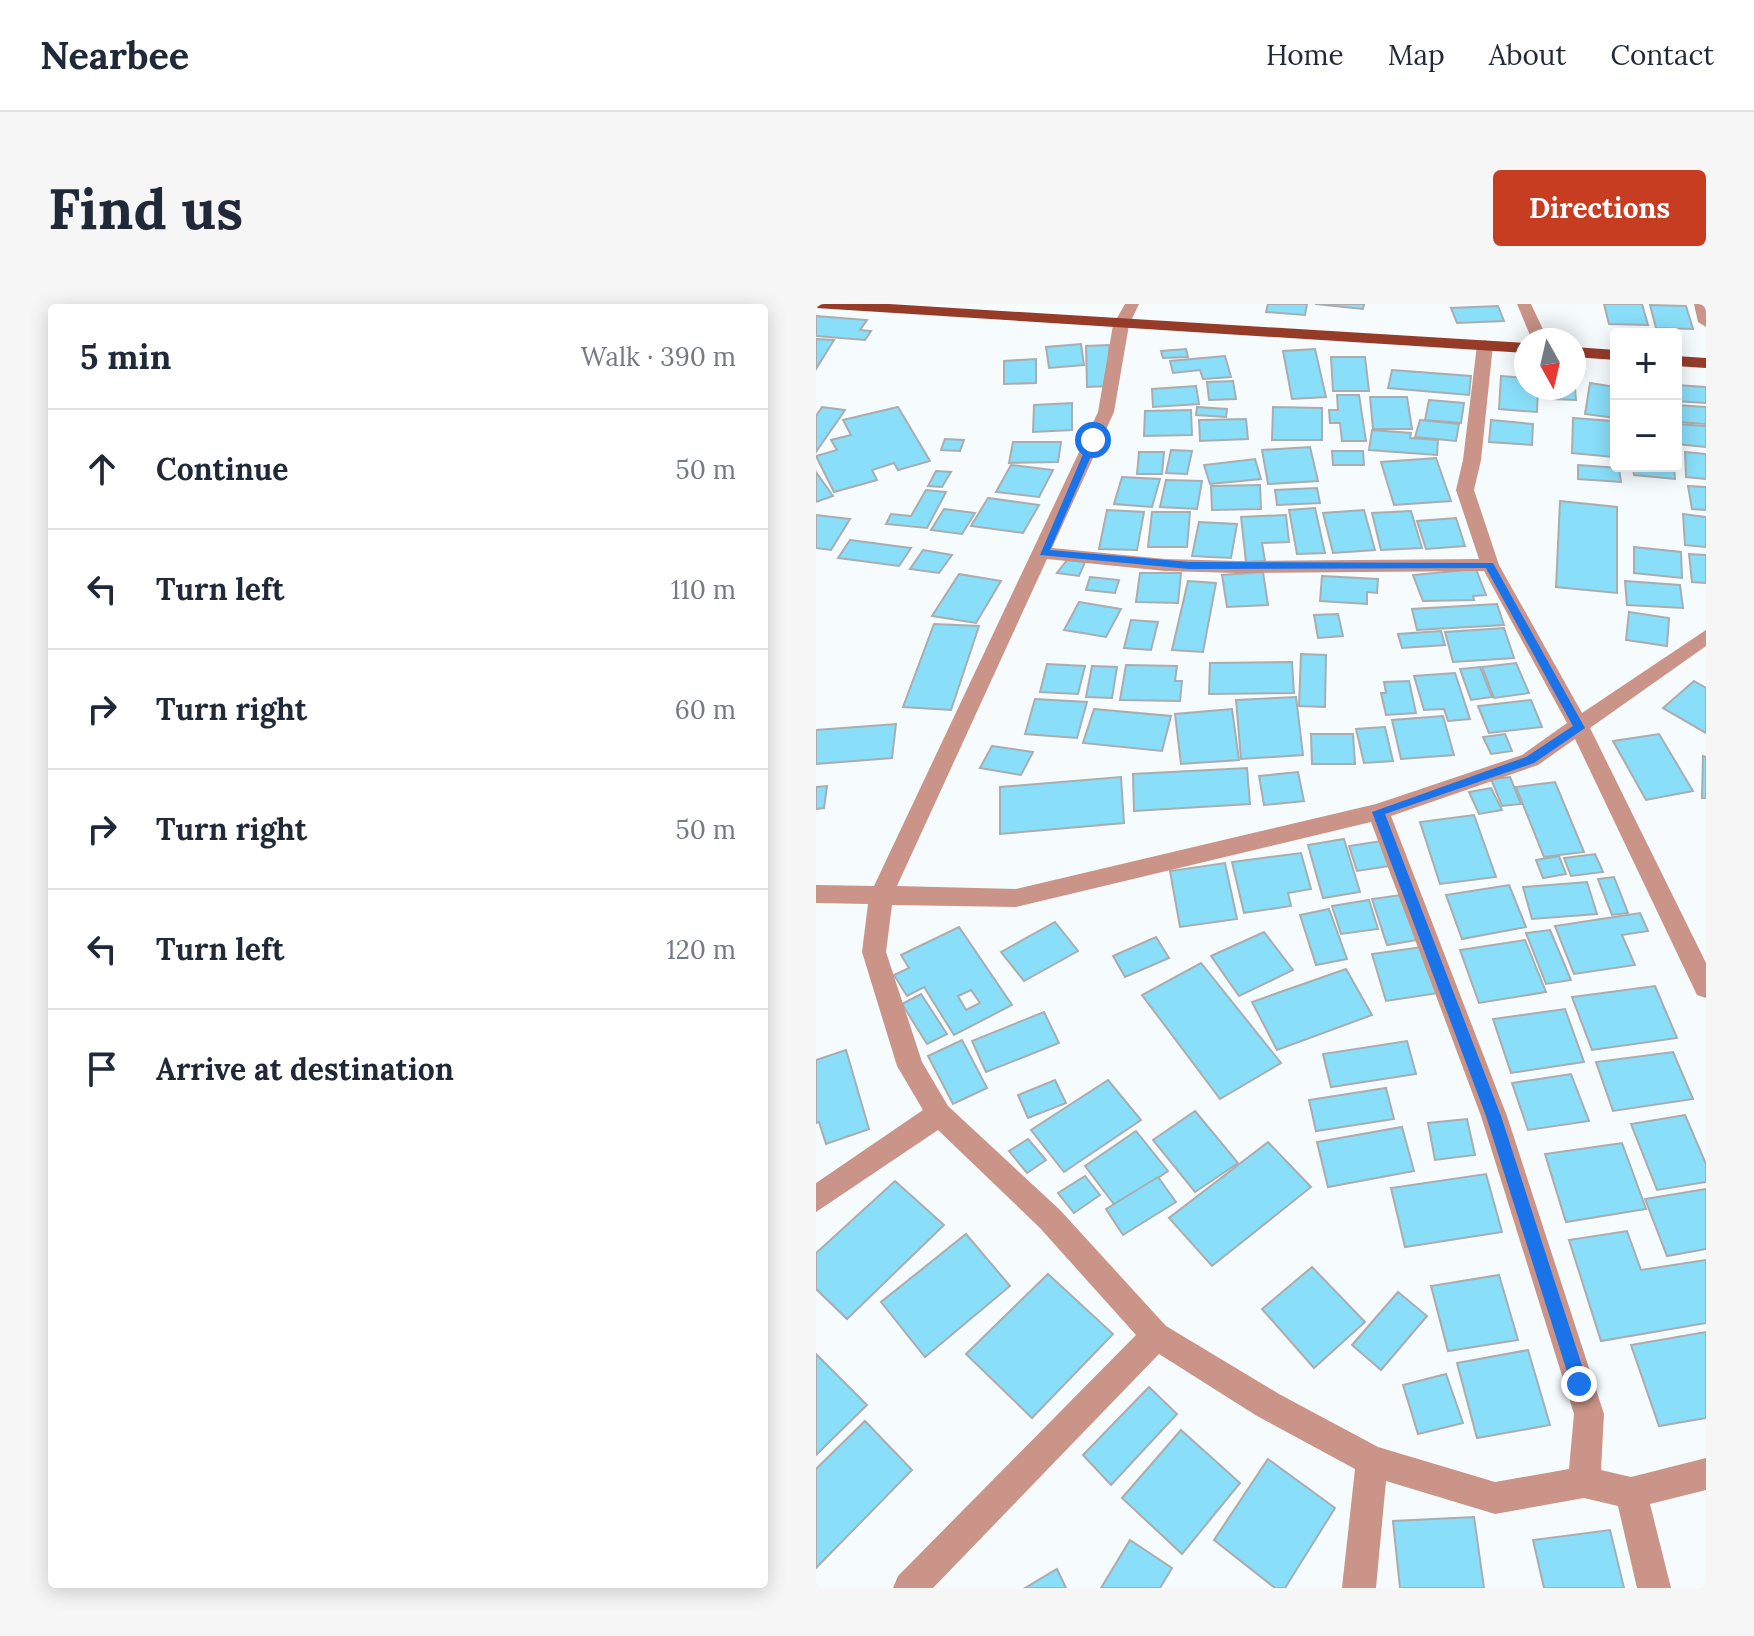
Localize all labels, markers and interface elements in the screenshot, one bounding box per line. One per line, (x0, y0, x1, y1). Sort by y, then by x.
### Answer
text: Nearbee (40, 31, 189, 79)
text: Home (1266, 37, 1344, 73)
text: Map (1388, 37, 1445, 73)
text: About (1489, 37, 1566, 73)
text: Contact (1610, 37, 1714, 73)
button: Directions (1493, 170, 1706, 246)
text: Find us (48, 173, 243, 244)
north arrow (1514, 328, 1586, 400)
map controls (1610, 328, 1682, 472)
button: + (1610, 328, 1682, 400)
text: 5 min (80, 335, 171, 378)
text: Walk · 390 m (581, 340, 736, 373)
button: − (1610, 400, 1682, 472)
route start (1075, 422, 1111, 458)
icon: ahead (80, 447, 124, 491)
text: Continue (156, 450, 288, 488)
text: 50 m (676, 453, 736, 486)
icon: left (80, 567, 124, 611)
text: Turn left (156, 570, 284, 608)
text: 110 m (671, 573, 736, 606)
icon: right (80, 687, 124, 731)
text: Turn right (156, 690, 307, 728)
text: 60 m (675, 693, 736, 726)
icon: right (80, 807, 124, 851)
text: Turn right (156, 810, 307, 848)
text: 50 m (676, 813, 736, 846)
icon: left (80, 927, 124, 971)
text: Turn left (156, 930, 284, 968)
text: 120 m (666, 933, 736, 966)
icon: arrive (80, 1047, 124, 1091)
text: Arrive at destination (156, 1050, 454, 1088)
route end (1561, 1366, 1597, 1402)

